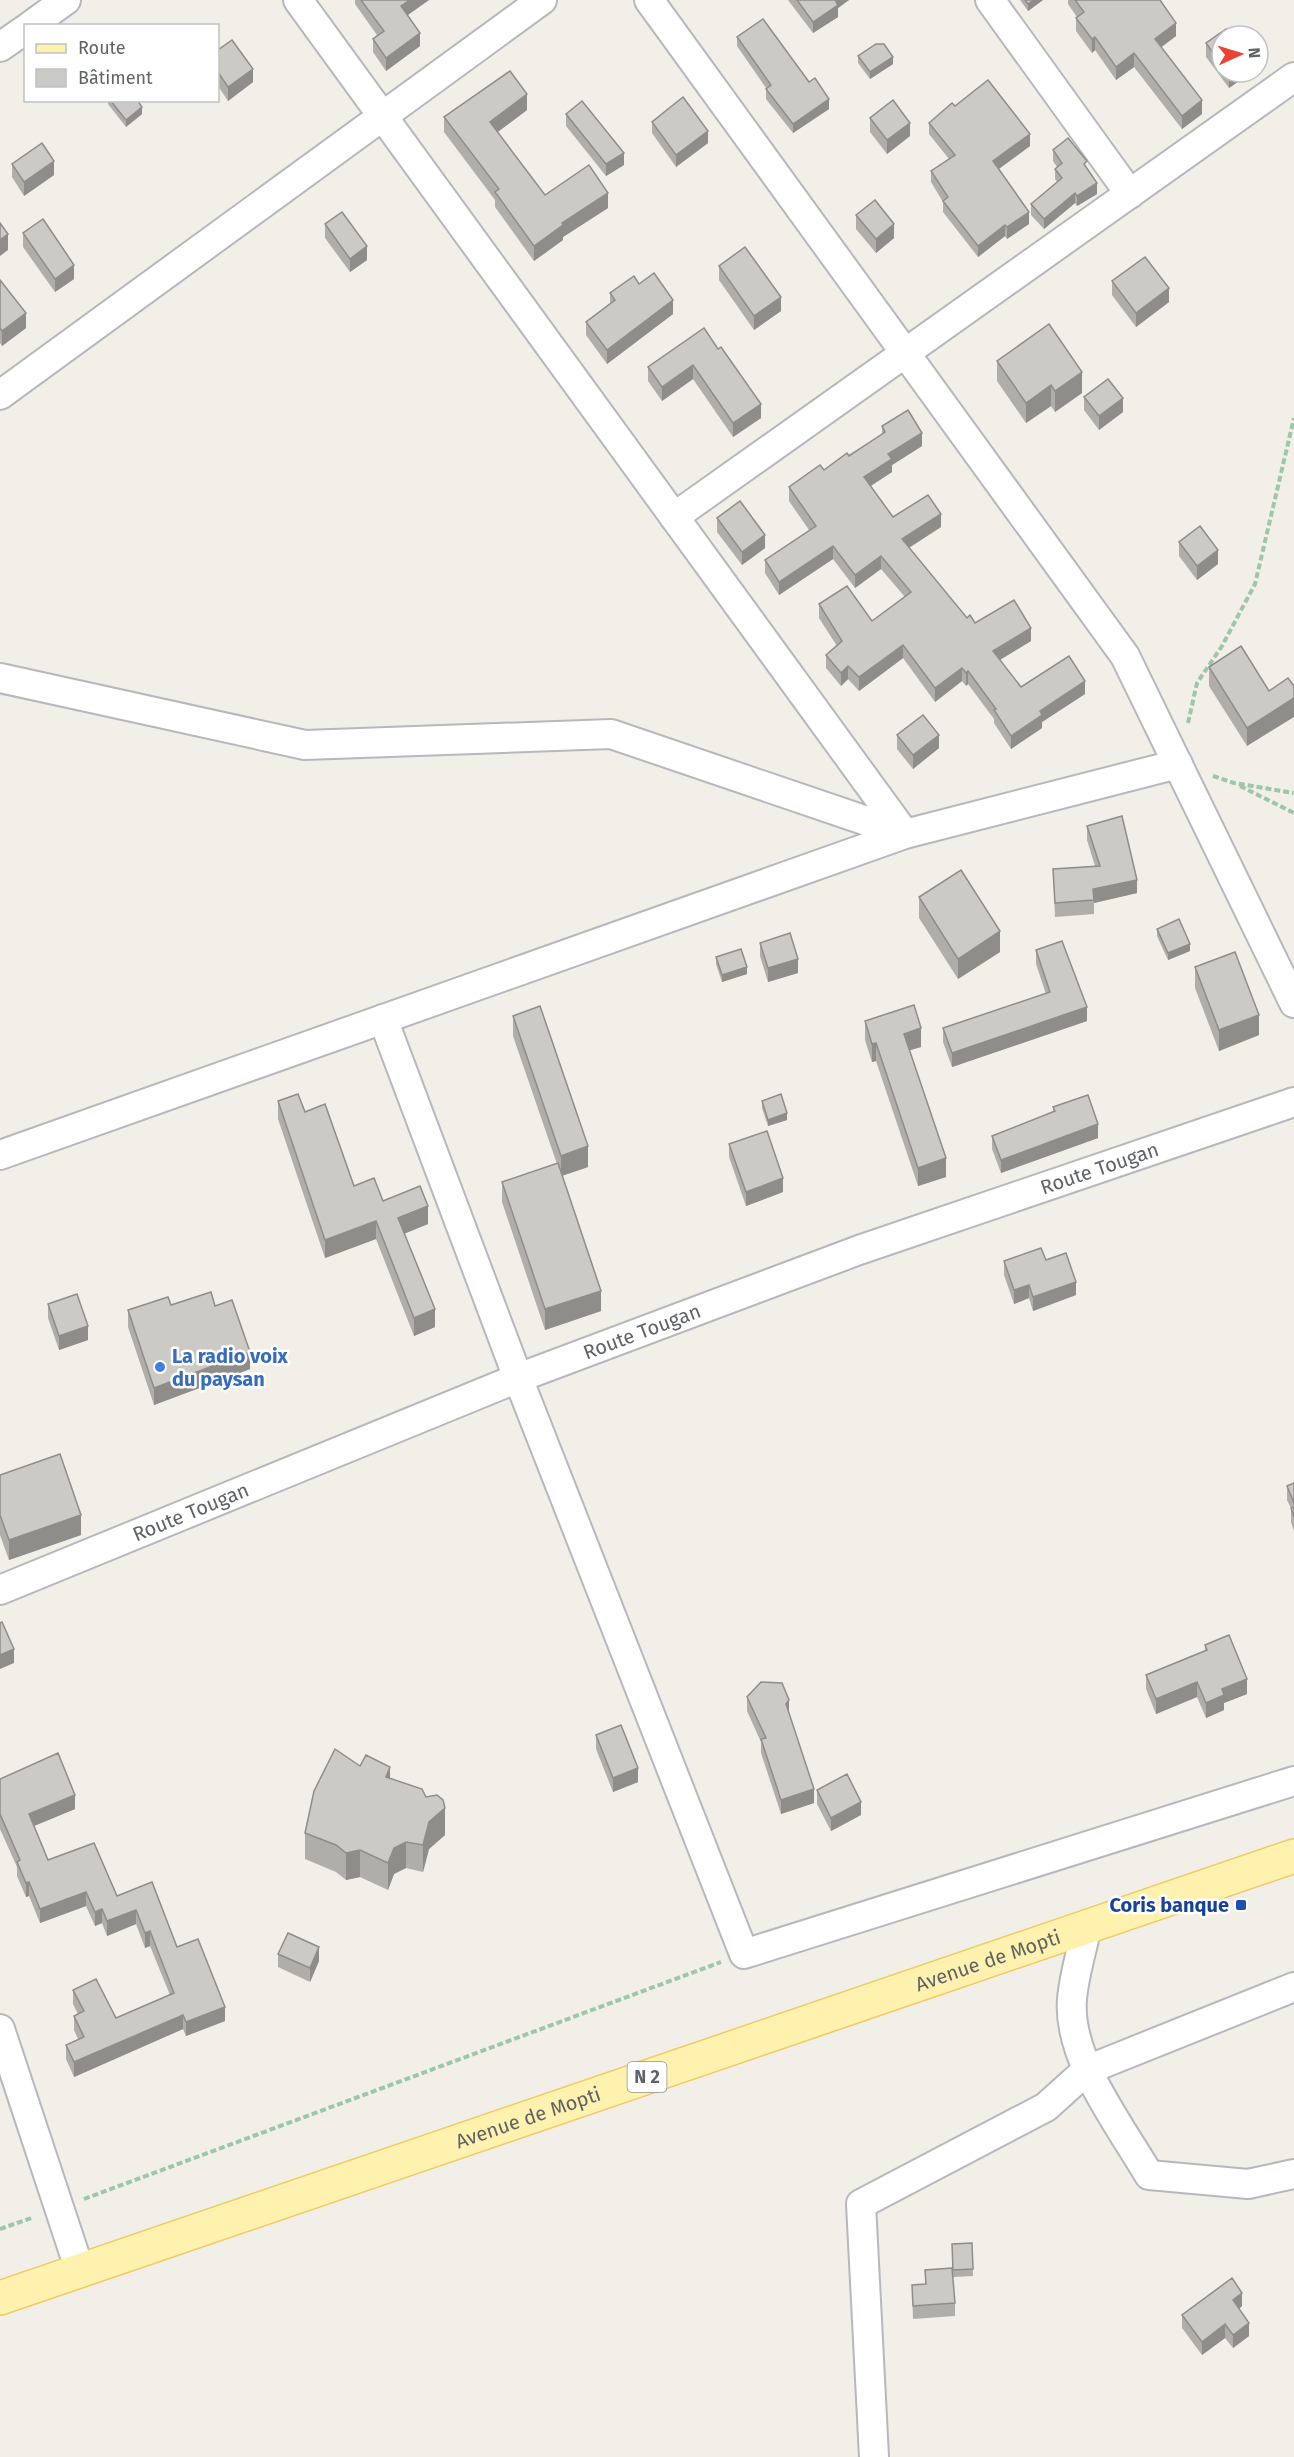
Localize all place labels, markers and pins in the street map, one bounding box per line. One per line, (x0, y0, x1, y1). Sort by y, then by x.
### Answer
place label: La radio voix du paysan (172, 1344, 289, 1391)
marker: La radio voix du paysan (153, 1360, 167, 1374)
place label: Coris banque (1109, 1893, 1229, 1917)
marker: Coris banque (1234, 1898, 1248, 1912)

